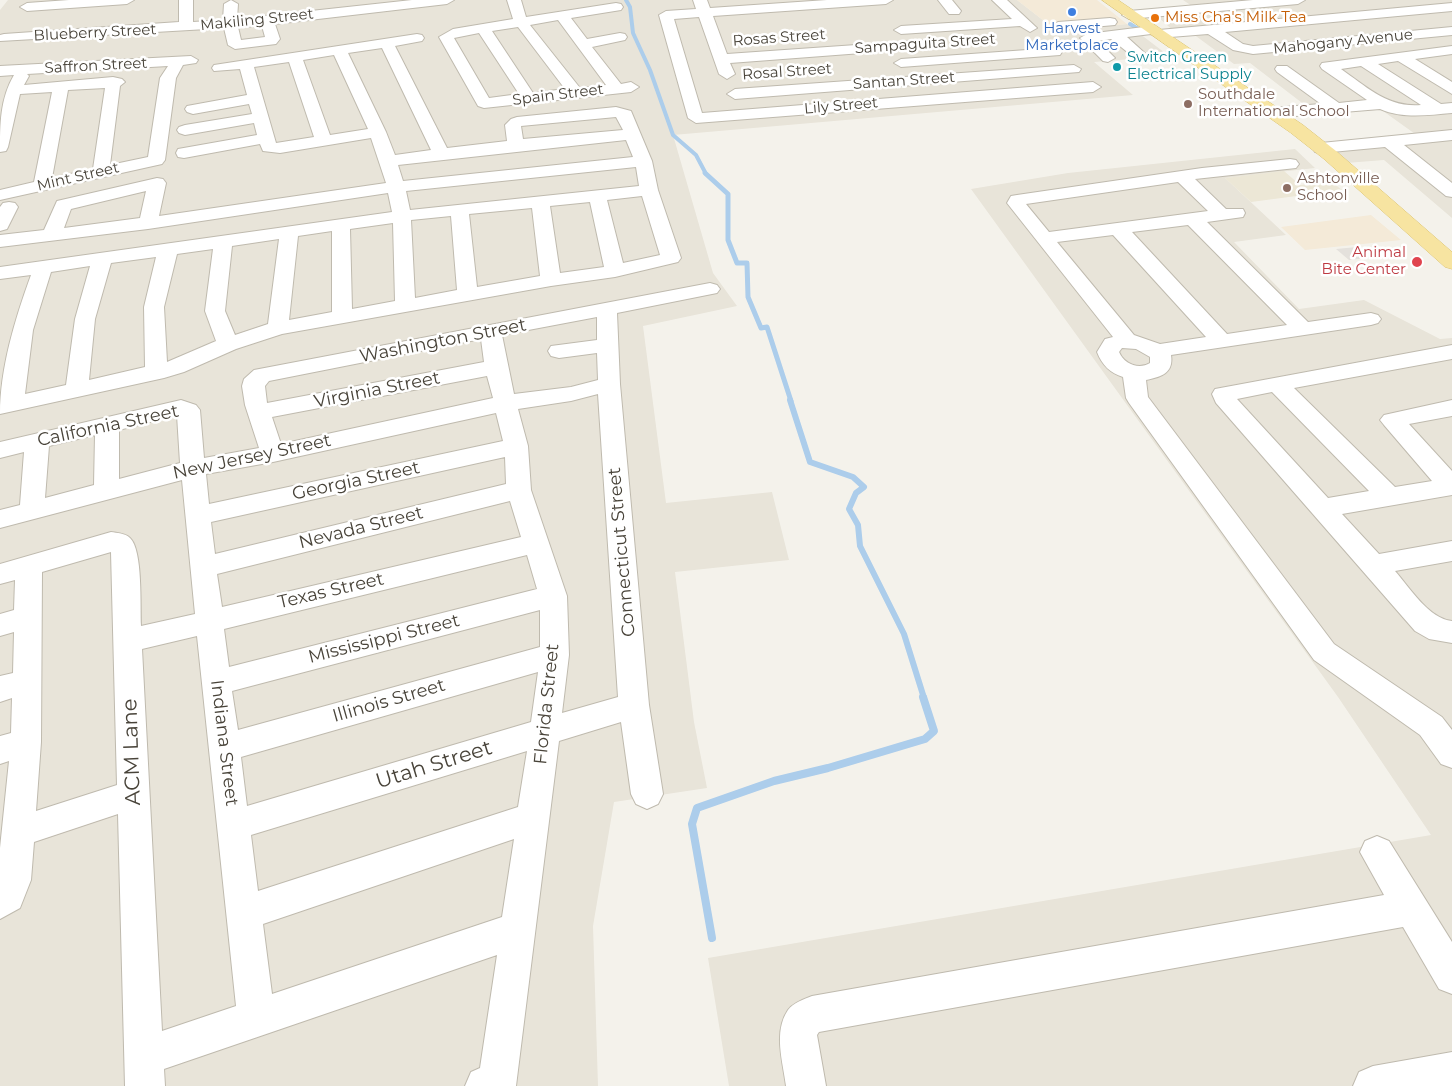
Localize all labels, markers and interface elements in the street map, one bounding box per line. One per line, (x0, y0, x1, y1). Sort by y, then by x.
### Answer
street label: Makiling Street (199, 5, 315, 35)
marker: Harvest Marketplace (1066, 6, 1078, 18)
place label: Miss Cha's Milk Tea (1165, 9, 1307, 27)
marker: Miss Cha's Milk Tea (1149, 12, 1161, 24)
place label: Harvest Marketplace (1025, 20, 1119, 55)
street label: Blueberry Street (33, 21, 157, 45)
street label: Rosas Street (732, 26, 826, 50)
street label: Mahogany Avenue (1272, 26, 1414, 58)
street label: Sampaguita Street (854, 30, 996, 58)
place label: Switch Green Electrical Supply (1127, 49, 1252, 84)
street label: Saffron Street (44, 54, 148, 78)
street label: Rosal Street (742, 60, 832, 84)
marker: Switch Green Electrical Supply (1111, 61, 1123, 73)
street label: Santan Street (852, 68, 956, 94)
street label: Spain Street (511, 80, 605, 110)
place label: Southdale International School (1198, 86, 1349, 121)
street label: Lily Street (803, 94, 879, 118)
marker: Southdale International School (1182, 98, 1194, 110)
street label: Mint Street (35, 159, 121, 195)
place label: Ashtonville School (1297, 170, 1380, 205)
marker: Ashtonville School (1281, 182, 1293, 194)
place label: Animal Bite Center (1322, 244, 1406, 279)
marker: Animal Bite Center (1410, 255, 1424, 269)
street label: Washington Street (358, 314, 528, 368)
street label: Virginia Street (312, 367, 442, 413)
street label: California Street (35, 400, 181, 452)
street label: New Jersey Street (171, 430, 333, 484)
street label: Georgia Street (290, 457, 422, 505)
street label: Connecticut Street (604, 466, 640, 638)
street label: Nevada Street (297, 502, 425, 554)
street label: Texas Street (276, 568, 386, 614)
street label: Mississippi Street (306, 610, 462, 668)
street label: Florida Street (530, 643, 564, 765)
street label: Illinois Street (330, 675, 448, 727)
street label: Indiana Street (206, 679, 242, 807)
street label: ACM Lane (118, 698, 146, 806)
street label: Utah Street (373, 735, 495, 795)

